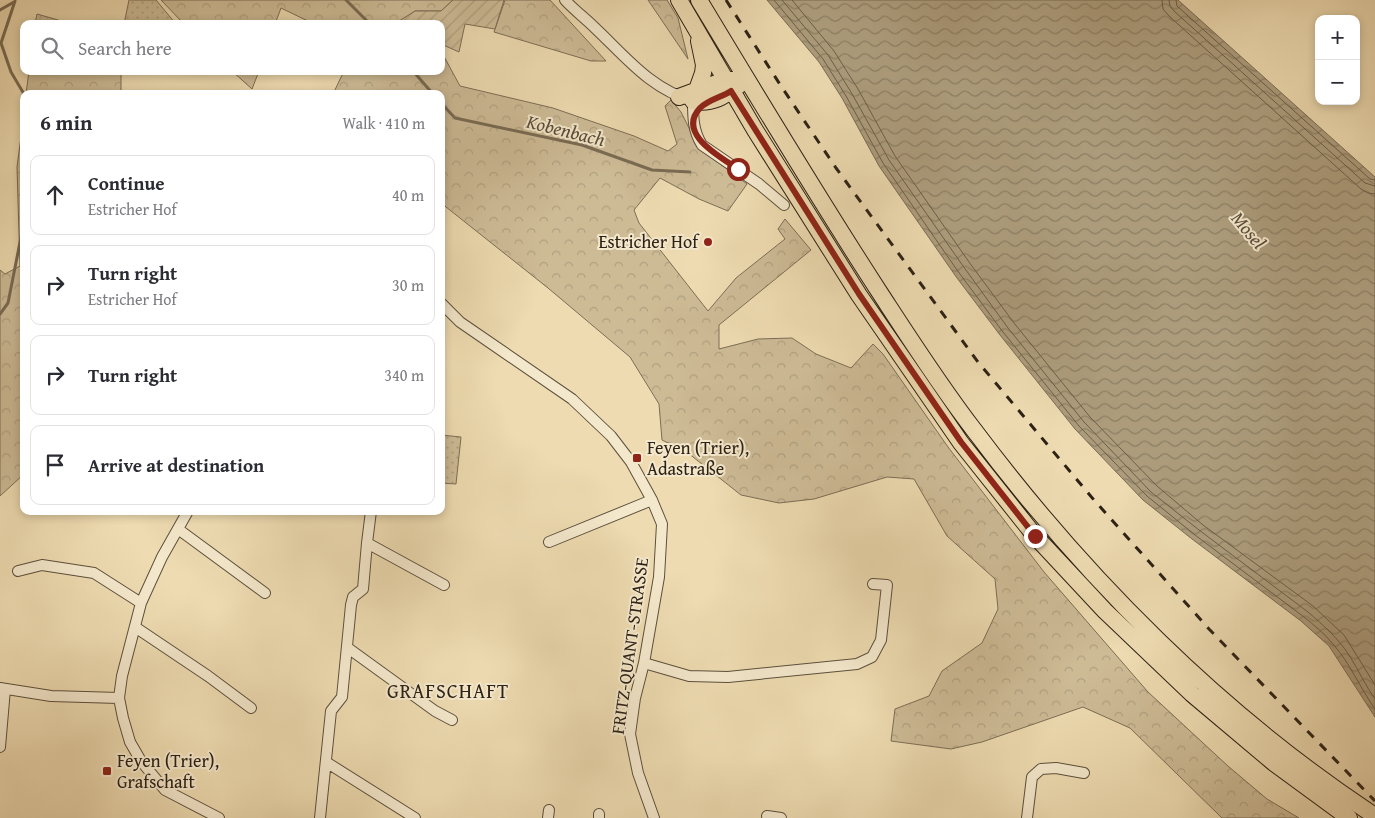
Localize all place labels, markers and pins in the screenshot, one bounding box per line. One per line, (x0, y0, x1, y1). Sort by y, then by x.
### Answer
place label: Estricher Hof (598, 228, 700, 255)
marker: Estricher Hof (702, 236, 714, 248)
place label: Feyen (Trier), Adastraße (647, 434, 749, 482)
marker: Feyen (Trier), Adastraße (631, 452, 643, 464)
place label: Feyen (Trier), Grafschaft (117, 747, 219, 795)
marker: Feyen (Trier), Grafschaft (101, 765, 113, 777)

